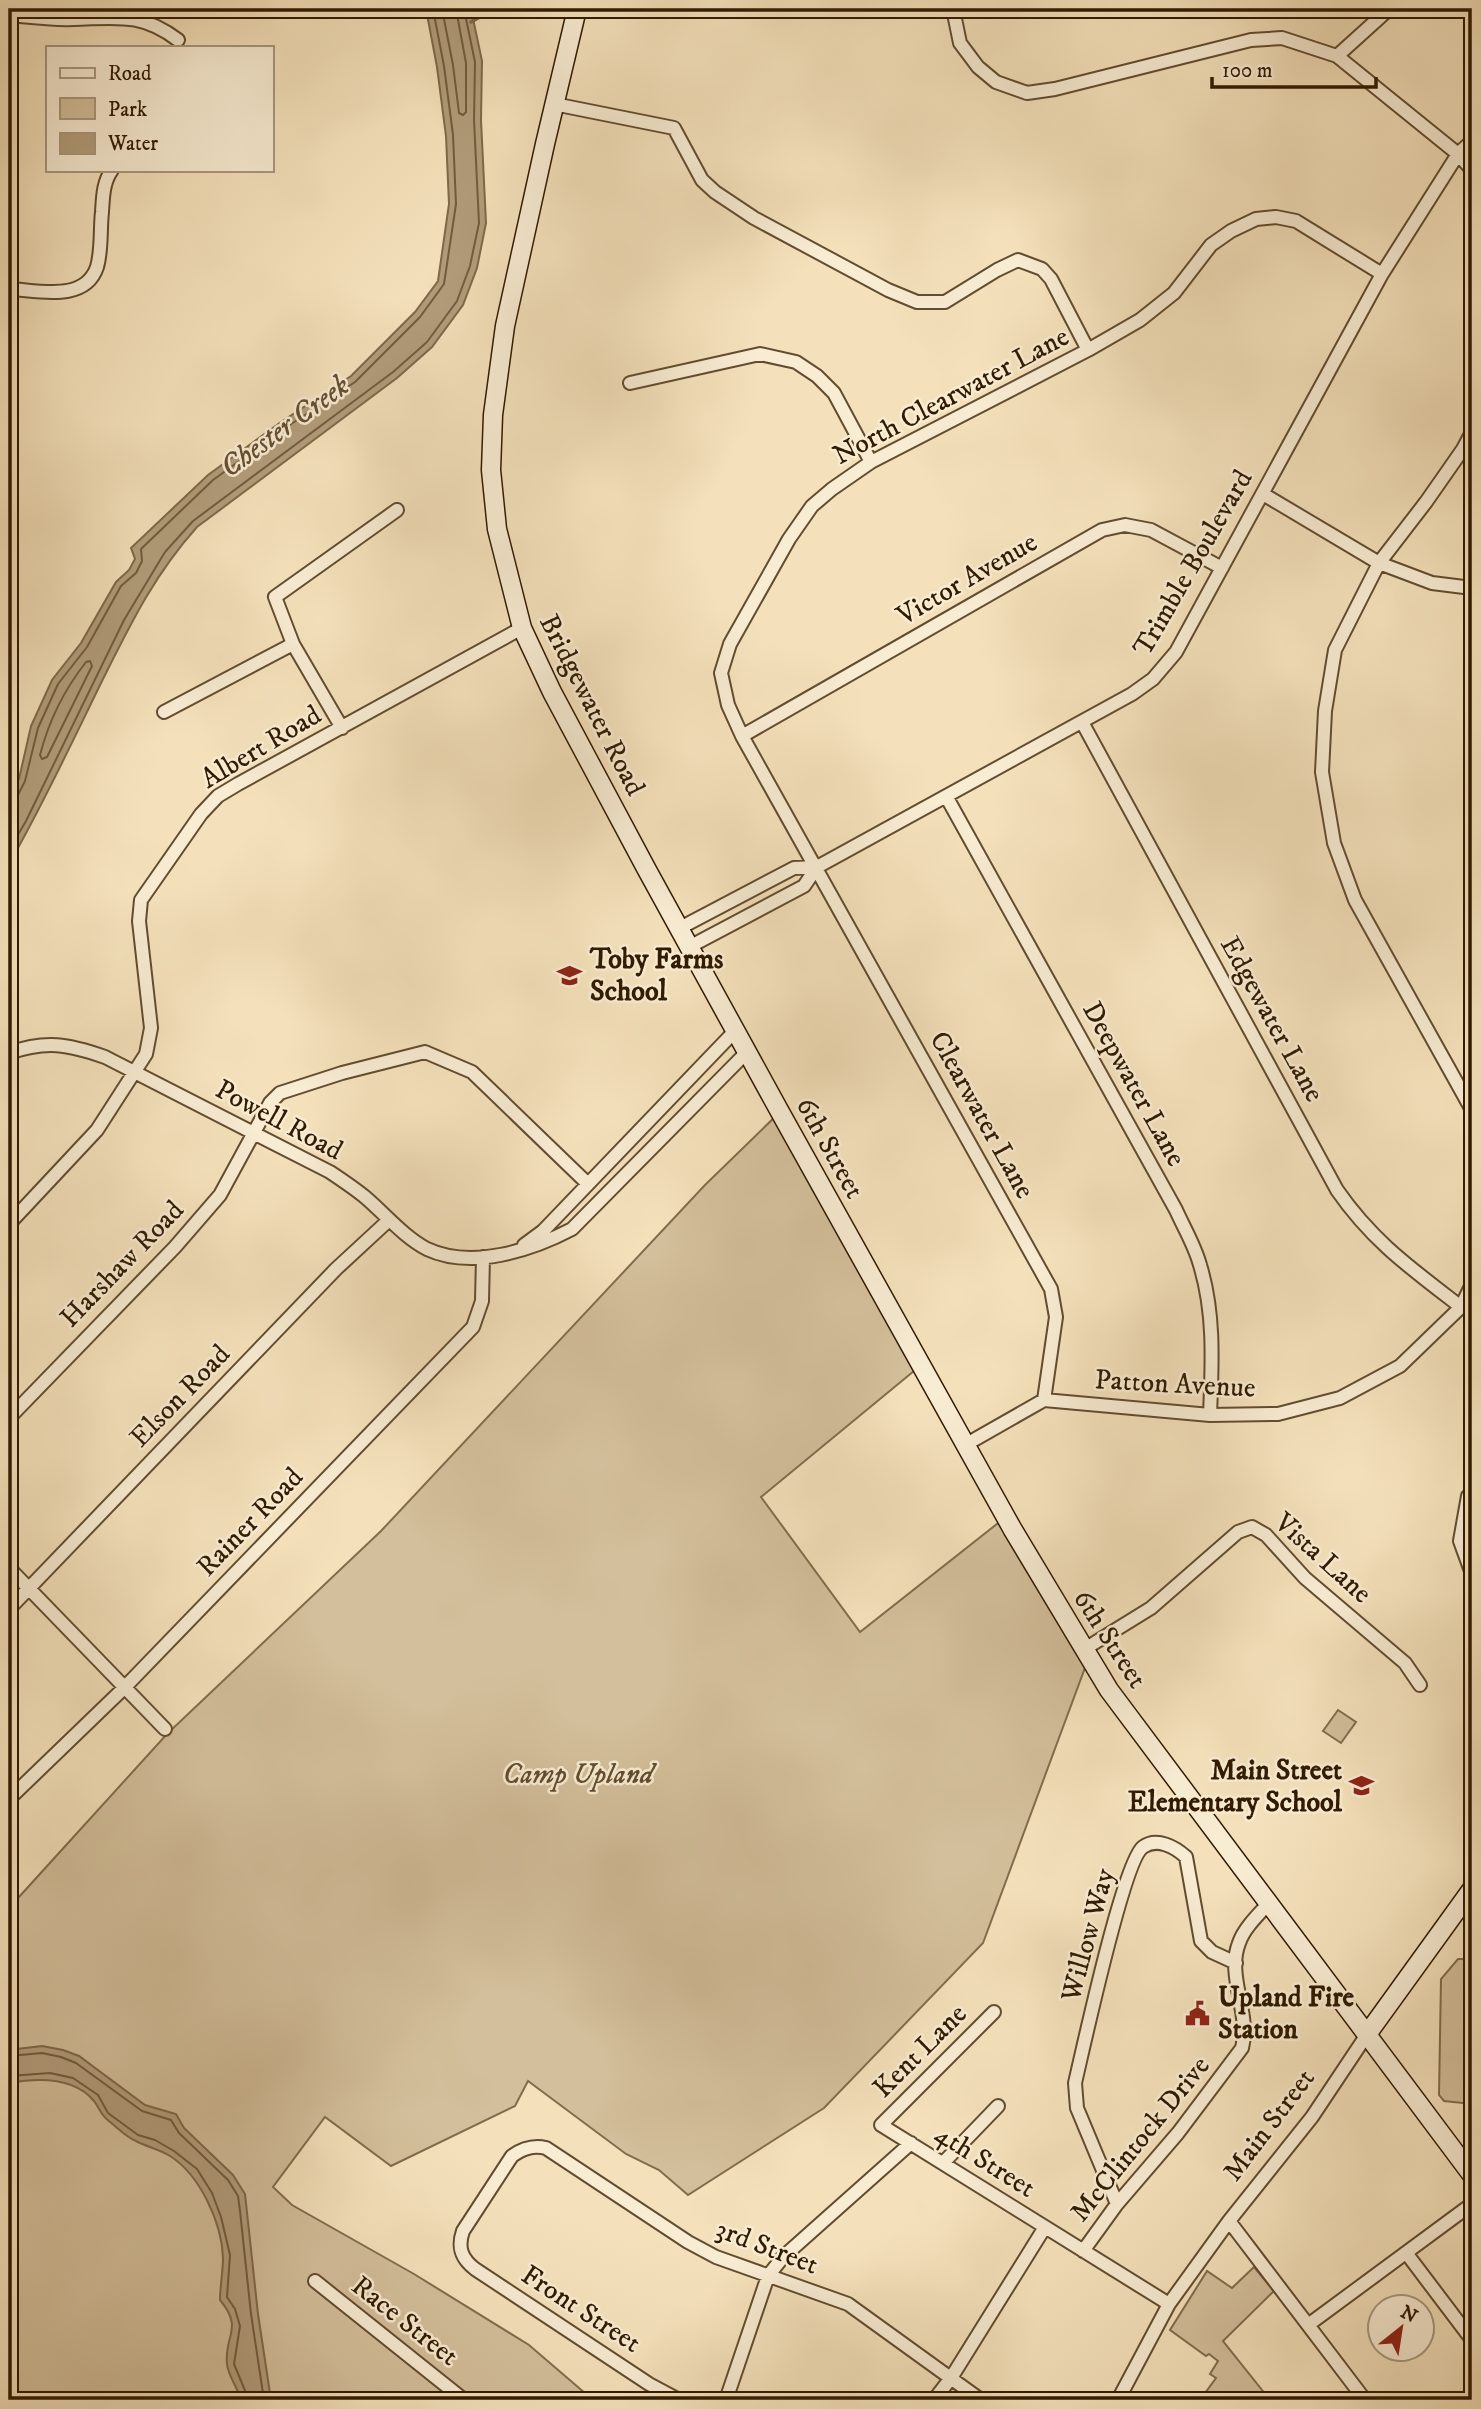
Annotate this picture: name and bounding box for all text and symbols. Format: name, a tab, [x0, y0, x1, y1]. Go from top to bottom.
legend	[46, 46, 273, 172]
scale bar	[1212, 46, 1376, 90]
text: 100 m	[1222, 58, 1273, 84]
text: Road	[108, 61, 152, 87]
text: Park	[108, 97, 148, 123]
text: Water	[107, 131, 158, 157]
street label: North Clearwater Lane	[827, 319, 1075, 473]
water label: Chester Creek	[213, 367, 357, 486]
street label: Trimble Boulevard	[1126, 464, 1260, 662]
street label: Victor Avenue	[890, 525, 1043, 634]
street label: Bridgewater Road	[531, 608, 653, 802]
street label: Albert Road	[194, 697, 328, 797]
street label: Edgewater Lane	[1212, 930, 1332, 1108]
place label: Toby Farms School	[589, 942, 724, 1009]
school or university icon: Toby Farms School	[556, 961, 584, 989]
street label: Deepwater Lane	[1074, 995, 1194, 1173]
street label: Clearwater Lane	[922, 1025, 1042, 1205]
street label: Powell Road	[209, 1072, 349, 1168]
street label: 6th Street	[788, 1091, 872, 1205]
street label: Harshaw Road	[53, 1193, 191, 1335]
street label: Elson Road	[122, 1337, 238, 1455]
street label: Patton Avenue	[1094, 1362, 1256, 1406]
street label: Rainer Road	[189, 1460, 311, 1584]
street label: Vista Lane	[1266, 1504, 1379, 1611]
street label: 6th Street	[1065, 1583, 1155, 1695]
place label: Main Street Elementary School	[1128, 1753, 1343, 1820]
park label: Camp Upland	[503, 1757, 657, 1792]
school or university icon: Main Street Elementary School	[1348, 1772, 1376, 1800]
street label: Willow Way	[1053, 1864, 1123, 2006]
place label: Upland Fire Station	[1218, 1980, 1355, 2047]
street label: Kent Lane	[866, 1997, 974, 2105]
public building icon: Upland Fire Station	[1184, 1999, 1212, 2027]
street label: McClintock Drive	[1063, 2049, 1217, 2229]
street label: Main Street	[1215, 2062, 1323, 2188]
street label: 4th Street	[928, 2116, 1042, 2206]
street label: 3rd Street	[711, 2211, 823, 2283]
street label: Front Street	[515, 2257, 647, 2361]
street label: Race Street	[344, 2268, 466, 2374]
north arrow	[1366, 2294, 1436, 2364]
text: N	[1396, 2301, 1422, 2329]

